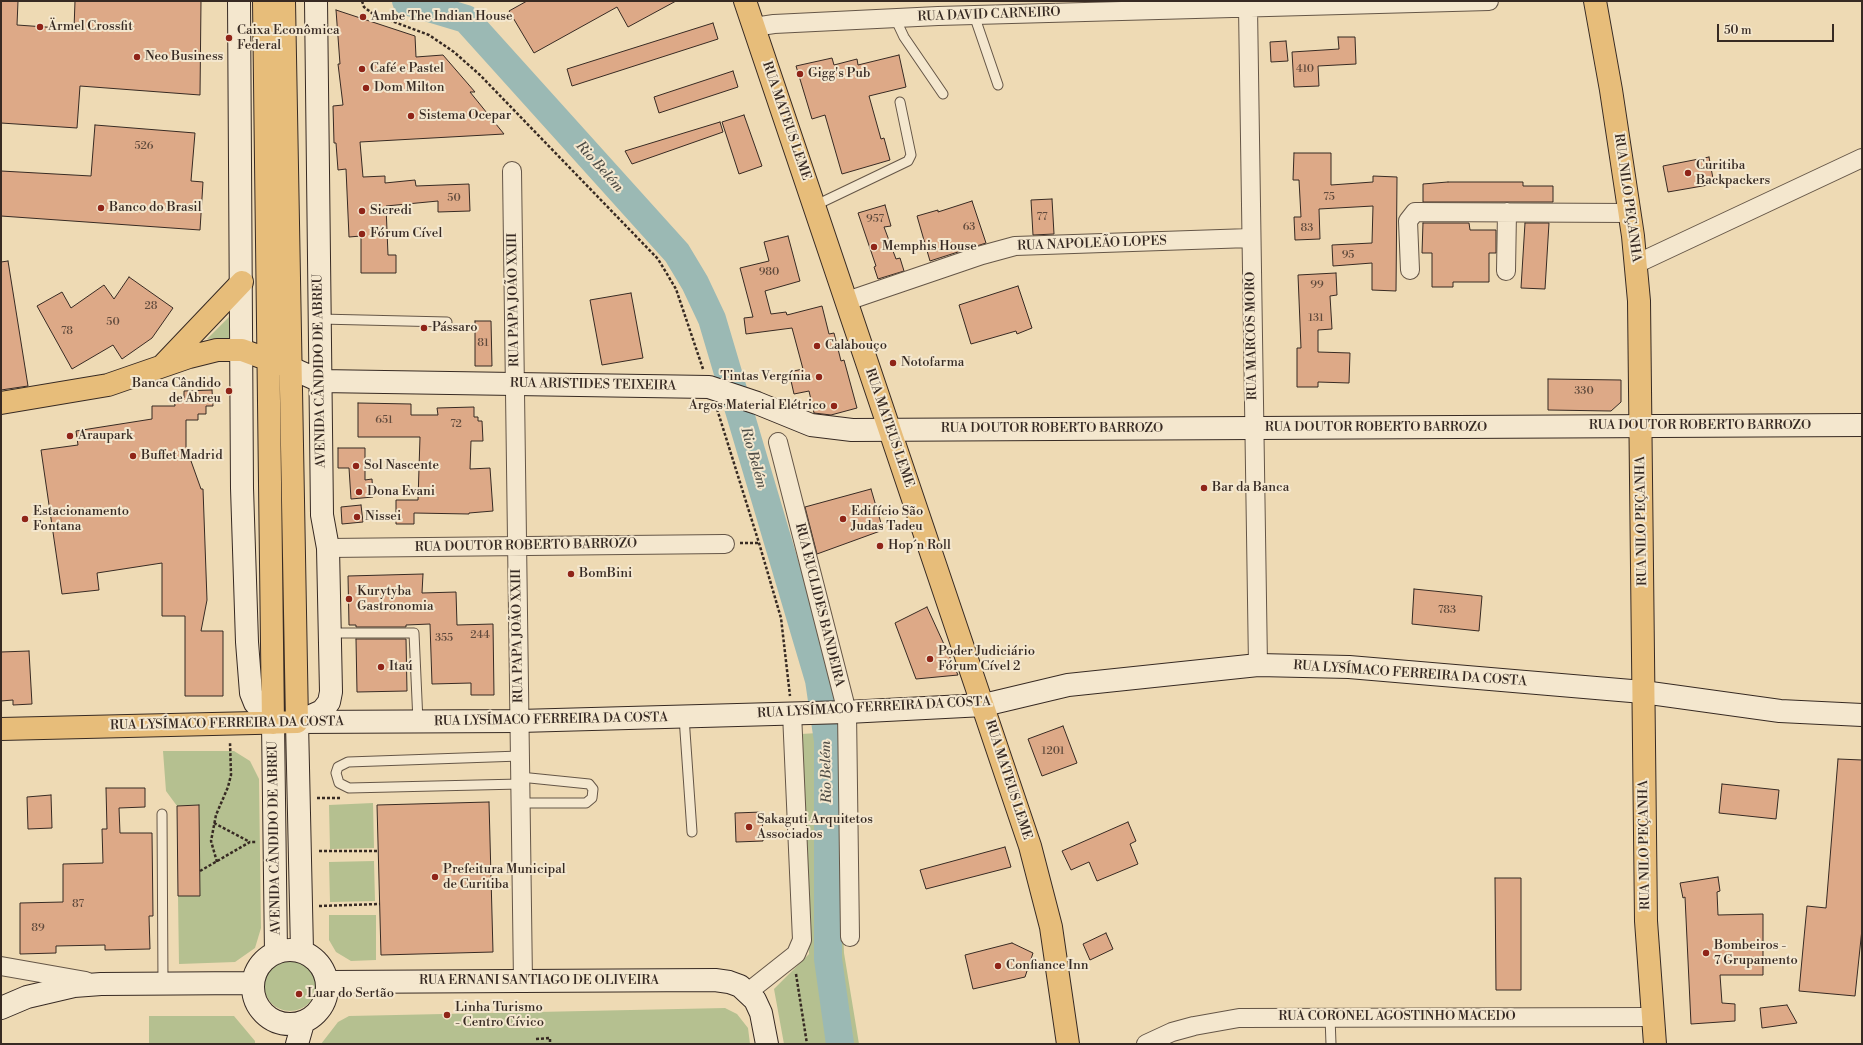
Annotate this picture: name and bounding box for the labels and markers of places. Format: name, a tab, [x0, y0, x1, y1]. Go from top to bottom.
place label: Ambe The Indian House	[371, 9, 513, 25]
marker: Ambe The Indian House	[358, 12, 368, 22]
place label: Ärmel Crossfit	[48, 19, 133, 35]
marker: Ärmel Crossfit	[35, 22, 45, 32]
place label: Caixa Econômica Federal	[237, 23, 340, 54]
marker: Caixa Econômica Federal	[224, 33, 234, 43]
place label: Neo Business	[145, 49, 223, 65]
marker: Neo Business	[132, 52, 142, 62]
place label: Café e Pastel	[370, 61, 444, 77]
marker: Café e Pastel	[357, 64, 367, 74]
place label: Gigg's Pub	[808, 66, 870, 82]
marker: Gigg's Pub	[795, 69, 805, 79]
place label: Dom Milton	[374, 80, 445, 96]
marker: Dom Milton	[361, 83, 371, 93]
place label: Sistema Ocepar	[419, 108, 511, 124]
marker: Sistema Ocepar	[406, 111, 416, 121]
place label: Curitiba Backpackers	[1696, 158, 1770, 189]
marker: Curitiba Backpackers	[1683, 168, 1693, 178]
place label: Banco do Brasil	[109, 200, 201, 216]
marker: Banco do Brasil	[96, 203, 106, 213]
place label: Sicredi	[370, 203, 412, 219]
marker: Sicredi	[357, 206, 367, 216]
place label: Fórum Cível	[370, 226, 442, 242]
marker: Fórum Cível	[357, 229, 367, 239]
place label: Memphis House	[882, 239, 977, 255]
marker: Memphis House	[869, 242, 879, 252]
place label: Pássaro	[432, 320, 478, 336]
marker: Pássaro	[419, 323, 429, 333]
place label: Calabouço	[825, 338, 887, 354]
marker: Calabouço	[812, 341, 822, 351]
place label: Notofarma	[901, 355, 964, 371]
marker: Notofarma	[888, 358, 898, 368]
place label: Tintas Vergínia	[720, 369, 811, 385]
marker: Tintas Vergínia	[814, 372, 824, 382]
place label: Banca Cândido de Abreu	[132, 376, 221, 407]
marker: Banca Cândido de Abreu	[224, 386, 234, 396]
place label: Argos Material Elétrico	[689, 398, 826, 414]
marker: Argos Material Elétrico	[829, 401, 839, 411]
place label: Araupark	[78, 428, 133, 444]
marker: Araupark	[65, 431, 75, 441]
place label: Buffet Madrid	[141, 448, 223, 464]
marker: Buffet Madrid	[128, 451, 138, 461]
place label: Sol Nascente	[364, 458, 439, 474]
marker: Sol Nascente	[351, 461, 361, 471]
place label: Bar da Banca	[1212, 480, 1289, 496]
marker: Bar da Banca	[1199, 483, 1209, 493]
place label: Dona Evani	[367, 484, 435, 500]
marker: Dona Evani	[354, 487, 364, 497]
place label: Estacionamento Fontana	[33, 504, 129, 535]
place label: Edifício São Judas Tadeu	[851, 504, 923, 535]
place label: Nissei	[365, 509, 401, 525]
marker: Nissei	[352, 512, 362, 522]
marker: Estacionamento Fontana	[20, 514, 30, 524]
marker: Edifício São Judas Tadeu	[838, 514, 848, 524]
place label: Hop´n Roll	[888, 538, 951, 554]
marker: Hop´n Roll	[875, 541, 885, 551]
place label: BomBini	[579, 566, 632, 582]
marker: BomBini	[566, 569, 576, 579]
place label: Kurytyba Gastronomia	[357, 584, 434, 615]
marker: Kurytyba Gastronomia	[344, 594, 354, 604]
place label: Poder Judiciário Fórum Cível 2	[938, 644, 1035, 675]
marker: Poder Judiciário Fórum Cível 2	[925, 654, 935, 664]
place label: Itaú	[389, 659, 413, 675]
marker: Itaú	[376, 662, 386, 672]
place label: Sakaguti Arquitetos Associados	[757, 812, 873, 843]
marker: Sakaguti Arquitetos Associados	[744, 822, 754, 832]
place label: Prefeitura Municipal de Curitiba	[443, 862, 566, 893]
marker: Prefeitura Municipal de Curitiba	[430, 872, 440, 882]
place label: Bombeiros - 7 Grupamento	[1714, 938, 1798, 969]
marker: Bombeiros - 7 Grupamento	[1701, 948, 1711, 958]
place label: Confiance Inn	[1006, 958, 1089, 974]
marker: Confiance Inn	[993, 961, 1003, 971]
place label: Luar do Sertão	[307, 986, 394, 1002]
marker: Luar do Sertão	[294, 989, 304, 999]
place label: Linha Turismo - Centro Cívico	[455, 1000, 544, 1031]
marker: Linha Turismo - Centro Cívico	[442, 1010, 452, 1020]

